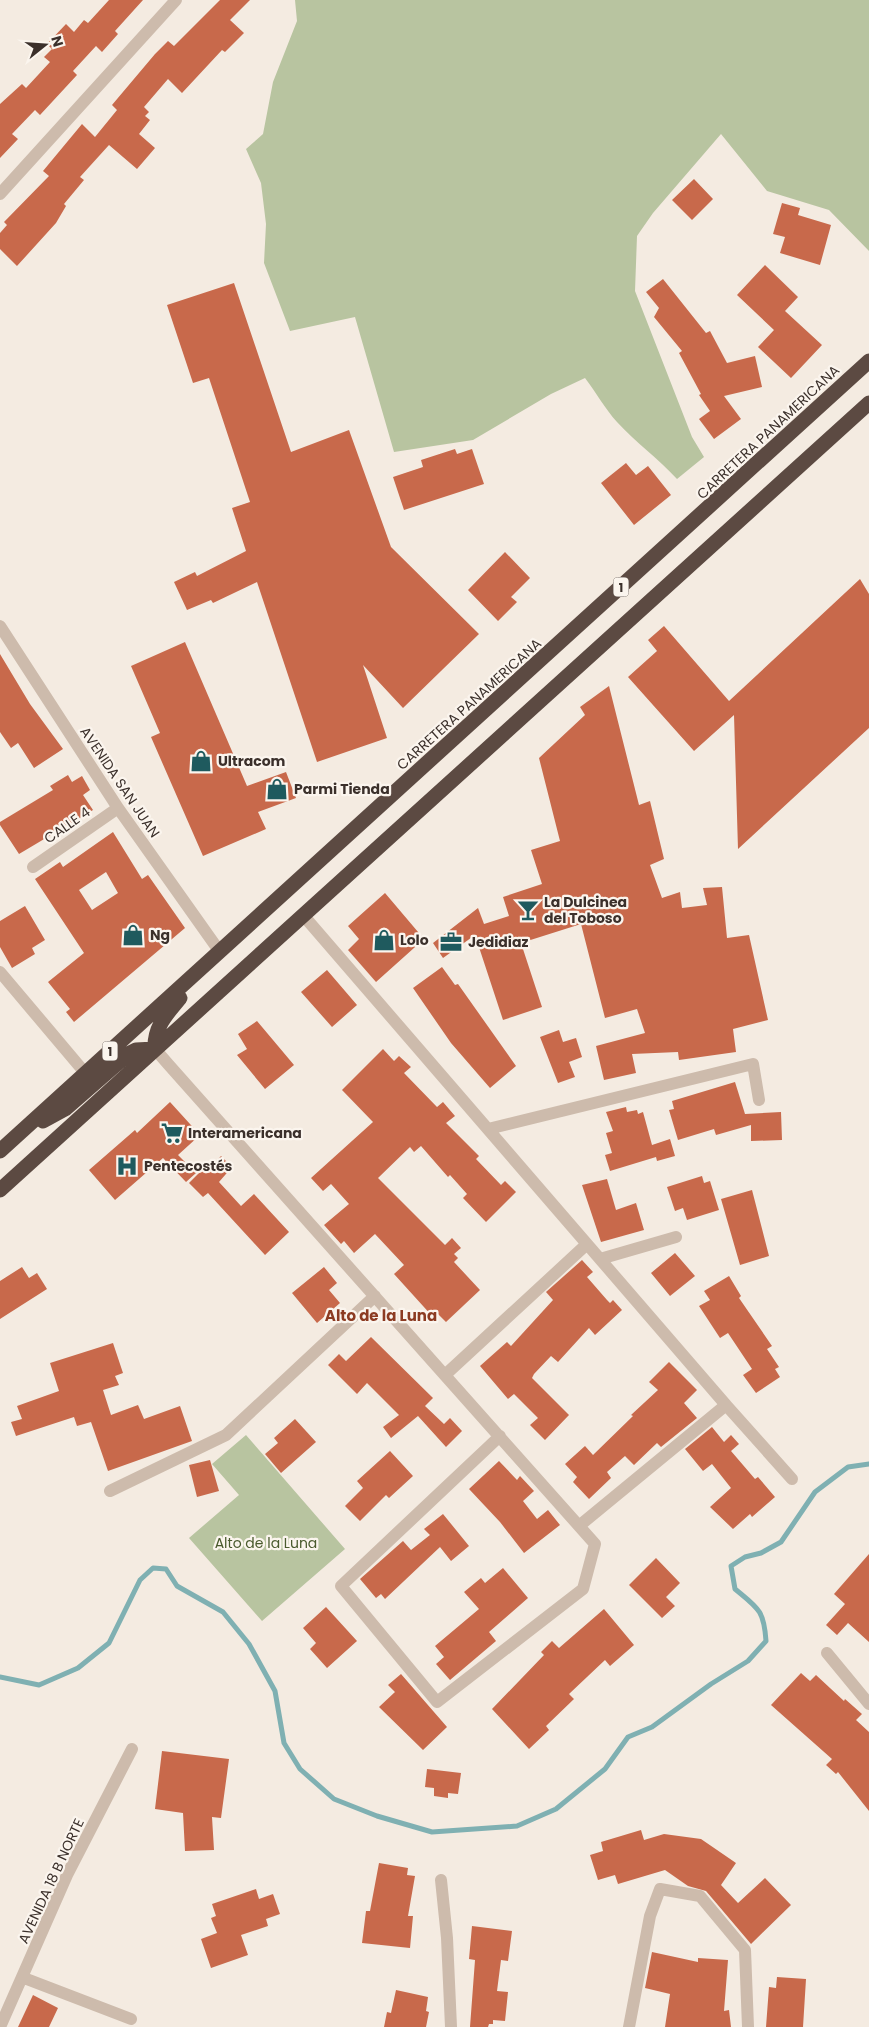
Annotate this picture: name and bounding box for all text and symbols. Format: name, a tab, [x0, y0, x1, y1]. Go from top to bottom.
north arrow	[20, 20, 70, 70]
text: N	[46, 33, 69, 49]
street label: CARRETERA PANAMERICANA	[692, 360, 844, 504]
road number: 1	[614, 578, 628, 596]
street label: CARRETERA PANAMERICANA	[392, 634, 546, 774]
street label: AVENIDA SAN JUAN	[75, 723, 165, 841]
shop icon: Ultracom	[188, 748, 214, 774]
place label: Ultracom	[218, 751, 286, 771]
shop icon: Parmi Tienda	[264, 776, 290, 802]
place label: Parmi Tienda	[294, 779, 390, 799]
street label: CALLE 4	[40, 802, 94, 848]
place label: La Dulcinea del Toboso	[544, 892, 627, 928]
bar icon: La Dulcinea del Toboso	[515, 897, 541, 923]
shop icon: Ng	[120, 922, 146, 948]
place label: Ng	[150, 925, 170, 945]
shop icon: Lolo	[371, 927, 397, 953]
office icon: Jedidiaz	[438, 929, 464, 955]
place label: Lolo	[400, 930, 429, 950]
place label: Jedidiaz	[468, 932, 528, 952]
road number: 1	[102, 1042, 118, 1060]
supermarket icon: Interamericana	[159, 1120, 185, 1146]
place label: Interamericana	[188, 1123, 302, 1143]
hospital icon: Pentecostés	[114, 1153, 140, 1179]
place label: Pentecostés	[144, 1156, 233, 1176]
district label: Alto de la Luna	[325, 1305, 437, 1326]
park label: Alto de la Luna	[215, 1533, 317, 1553]
street label: AVENIDA 18 B NORTE	[13, 1815, 89, 1947]

